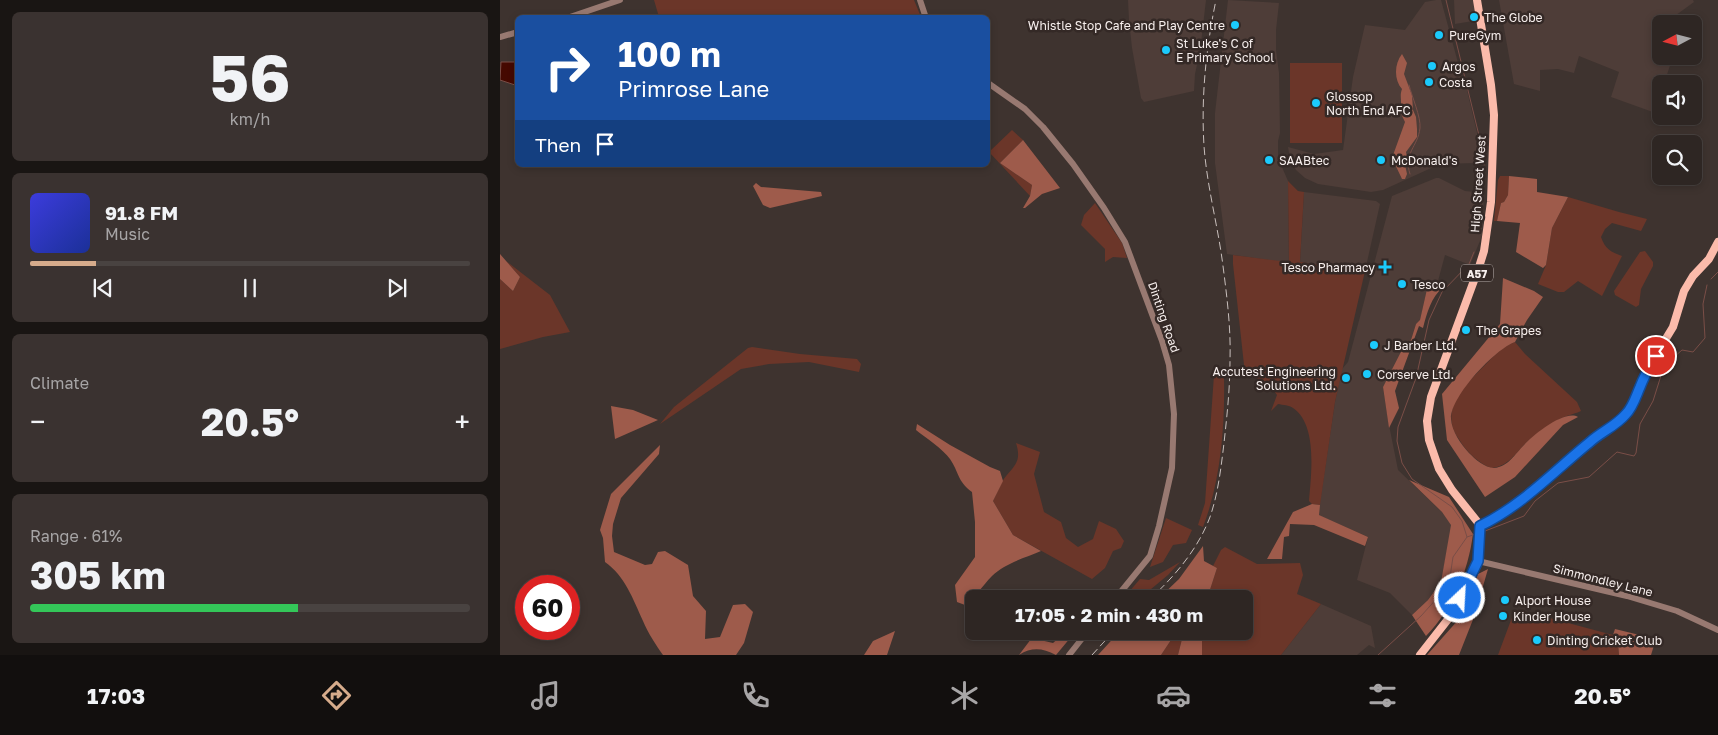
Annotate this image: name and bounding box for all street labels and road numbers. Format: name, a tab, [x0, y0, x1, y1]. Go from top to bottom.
street label: High Street West	[1467, 135, 1489, 233]
road number: A57	[1461, 264, 1493, 282]
street label: Dinting Road	[1145, 280, 1183, 354]
street label: Simmondley Lane	[1552, 560, 1654, 600]

